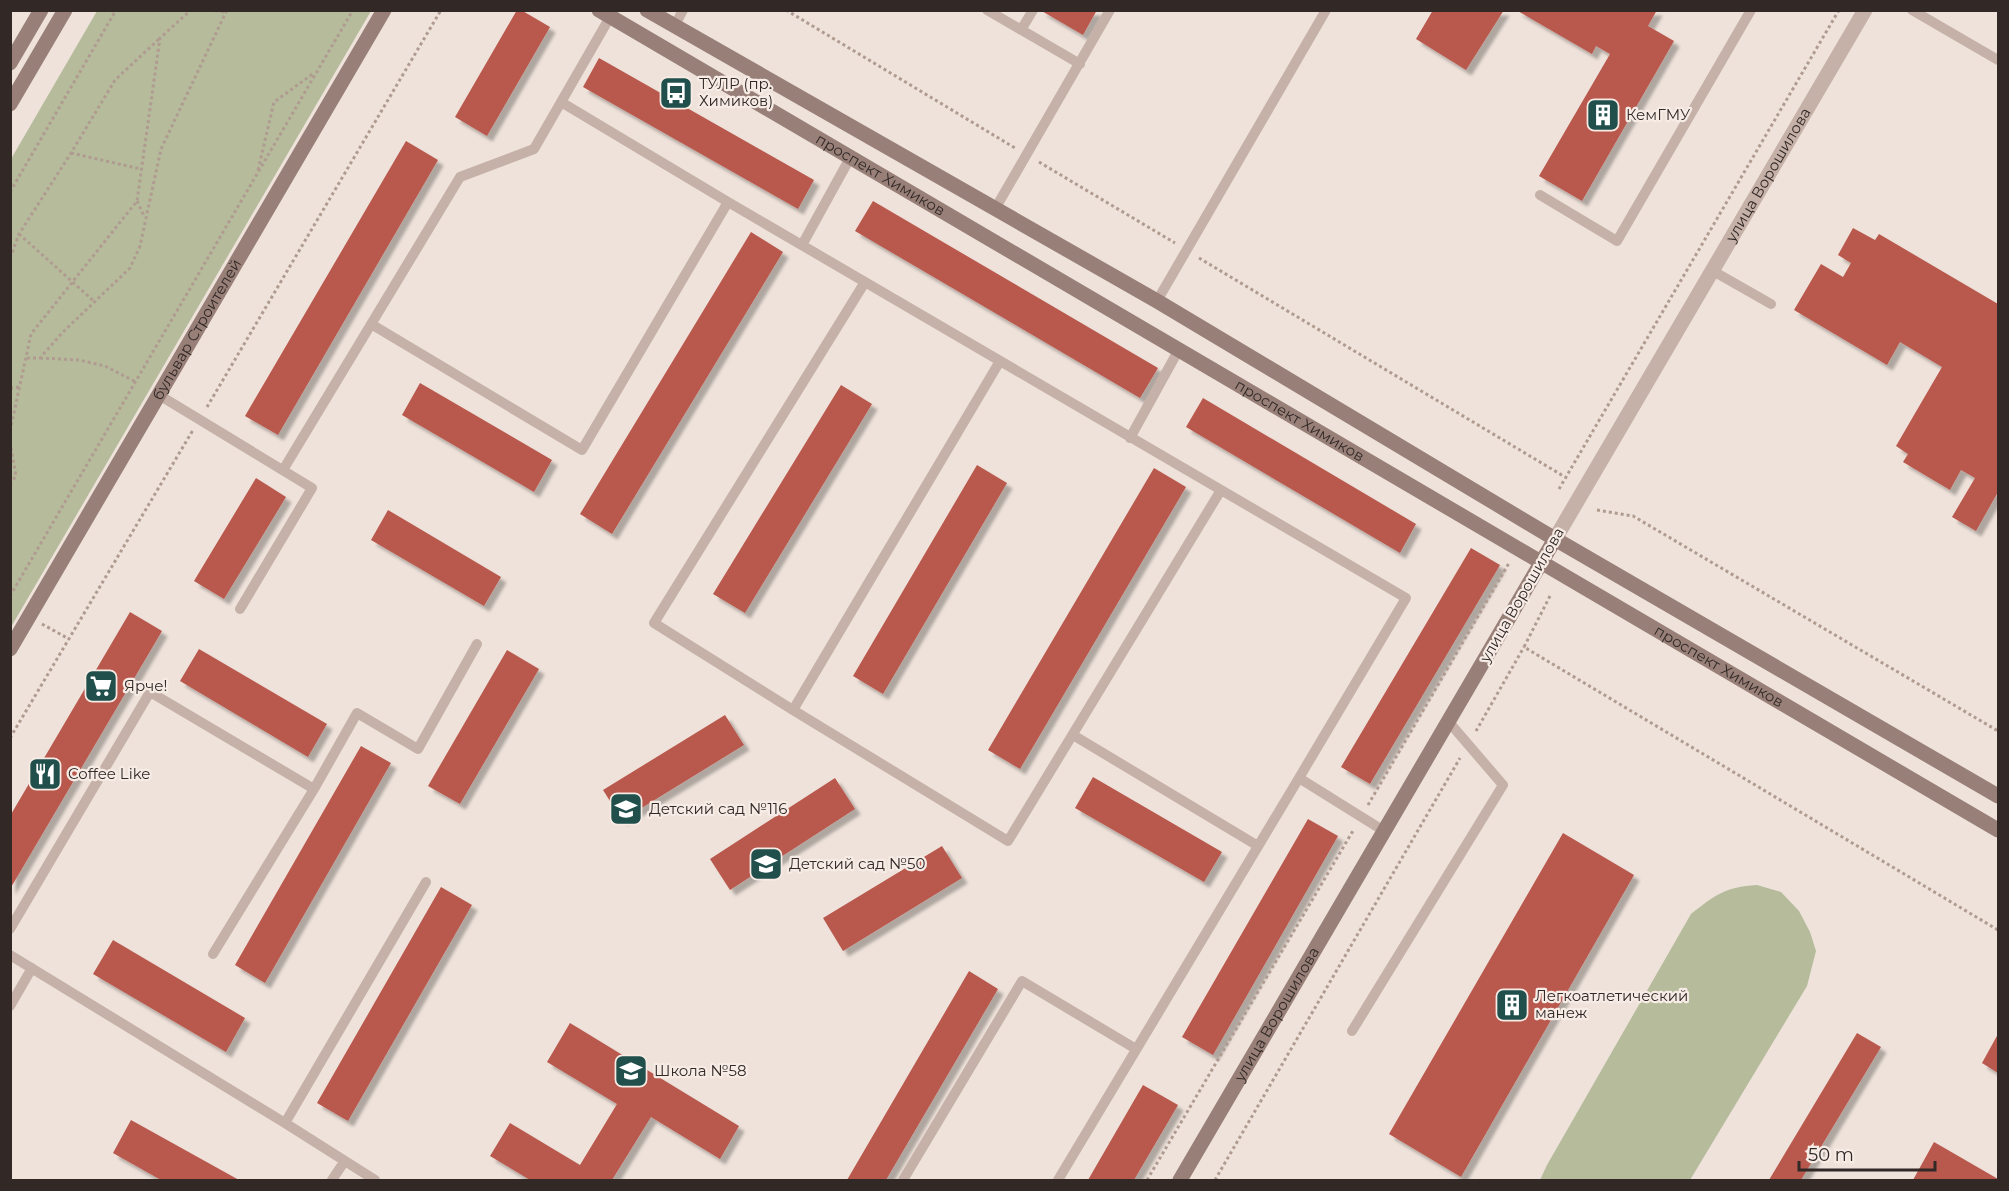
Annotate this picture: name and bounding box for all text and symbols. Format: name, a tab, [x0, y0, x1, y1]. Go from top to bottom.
place label: ТУЛР (пр. Химиков)	[699, 74, 773, 110]
bus stop icon: ТУЛР (пр. Химиков)	[658, 75, 694, 111]
building icon: КемГМУ	[1585, 97, 1621, 133]
street label: улица Ворошилова	[1721, 104, 1815, 246]
place label: КемГМУ	[1626, 105, 1691, 124]
street label: проспект Химиков	[812, 129, 949, 220]
street label: бульвар Строителей	[148, 255, 245, 403]
street label: проспект Химиков	[1232, 375, 1368, 465]
street label: улица Ворошилова	[1475, 524, 1568, 666]
street label: проспект Химиков	[1651, 621, 1787, 711]
supermarket icon: Ярче!	[83, 668, 119, 704]
place label: Ярче!	[124, 676, 167, 695]
restaurant icon: Coffee Like	[27, 756, 63, 792]
place label: Coffee Like	[68, 764, 150, 783]
school or university icon: Детский сад №116	[608, 791, 644, 827]
place label: Детский сад №116	[649, 799, 787, 818]
school or university icon: Детский сад №50	[748, 846, 784, 882]
place label: Детский сад №50	[789, 854, 925, 873]
street label: улица Ворошилова	[1229, 943, 1323, 1086]
place label: Легкоатлетический манеж	[1535, 986, 1688, 1022]
building icon: Легкоатлетический манеж	[1494, 987, 1530, 1023]
school or university icon: Школа №58	[613, 1053, 649, 1089]
place label: Школа №58	[654, 1061, 747, 1080]
scale bar	[1799, 1134, 1936, 1172]
text: 50 m	[1808, 1144, 1854, 1166]

